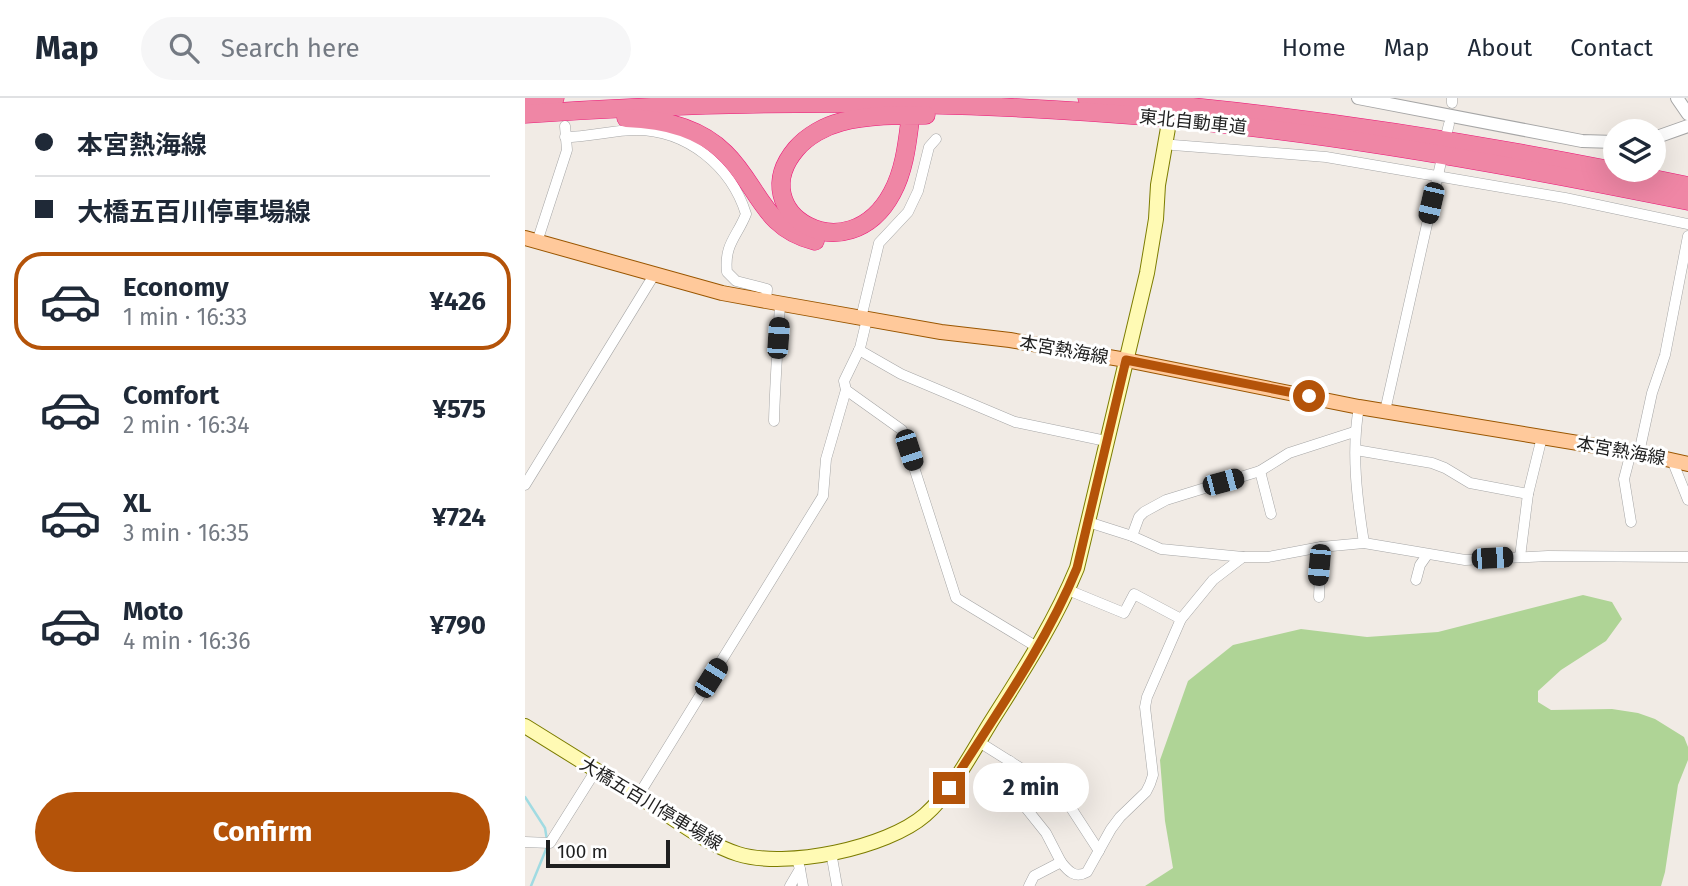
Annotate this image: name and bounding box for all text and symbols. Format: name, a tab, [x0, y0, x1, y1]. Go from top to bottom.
search box	[141, 17, 631, 80]
text: Map	[35, 28, 99, 68]
icon: search	[165, 29, 203, 67]
text: Search here	[221, 33, 360, 64]
text: Home	[1282, 34, 1346, 62]
text: Map	[1384, 34, 1430, 62]
text: About	[1468, 34, 1532, 62]
text: Contact	[1570, 34, 1653, 62]
street label: 東北自動車道	[1138, 105, 1248, 139]
map controls	[1603, 119, 1666, 182]
button: layers	[1603, 119, 1666, 182]
text: 本宮熱海線	[77, 130, 207, 161]
car	[1417, 180, 1446, 226]
text: 大橋五百川停車場線	[77, 197, 311, 228]
icon: car	[39, 270, 102, 333]
text: Economy	[123, 272, 229, 303]
text: ¥426	[429, 286, 486, 317]
text: 1 min · 16:33	[123, 303, 247, 331]
car	[767, 316, 790, 360]
street label: 本宮熱海線	[1018, 331, 1110, 369]
icon: car	[39, 378, 102, 441]
text: Comfort	[123, 380, 219, 411]
route start	[1293, 380, 1325, 412]
text: ¥575	[432, 394, 486, 425]
text: 2 min · 16:34	[123, 411, 249, 439]
car	[893, 427, 926, 473]
street label: 本宮熱海線	[1575, 432, 1667, 470]
car	[1200, 466, 1247, 498]
icon: car	[39, 486, 102, 549]
text: XL	[123, 488, 151, 519]
text: ¥724	[432, 502, 486, 533]
text: 3 min · 16:35	[123, 519, 249, 547]
car	[1307, 543, 1332, 587]
car	[1471, 546, 1514, 570]
icon: car	[39, 594, 102, 657]
text: Moto	[123, 596, 183, 627]
text: ¥790	[430, 610, 486, 641]
text: 4 min · 16:36	[123, 627, 250, 655]
car	[691, 655, 732, 701]
street label: 大橋五百川停車場線	[576, 753, 726, 855]
callout: 2 min	[973, 764, 1089, 812]
route end	[933, 772, 965, 804]
text: 2 min	[1003, 773, 1059, 801]
button: Confirm	[35, 792, 490, 872]
scale bar	[546, 837, 670, 869]
text: 100 m	[557, 840, 608, 863]

